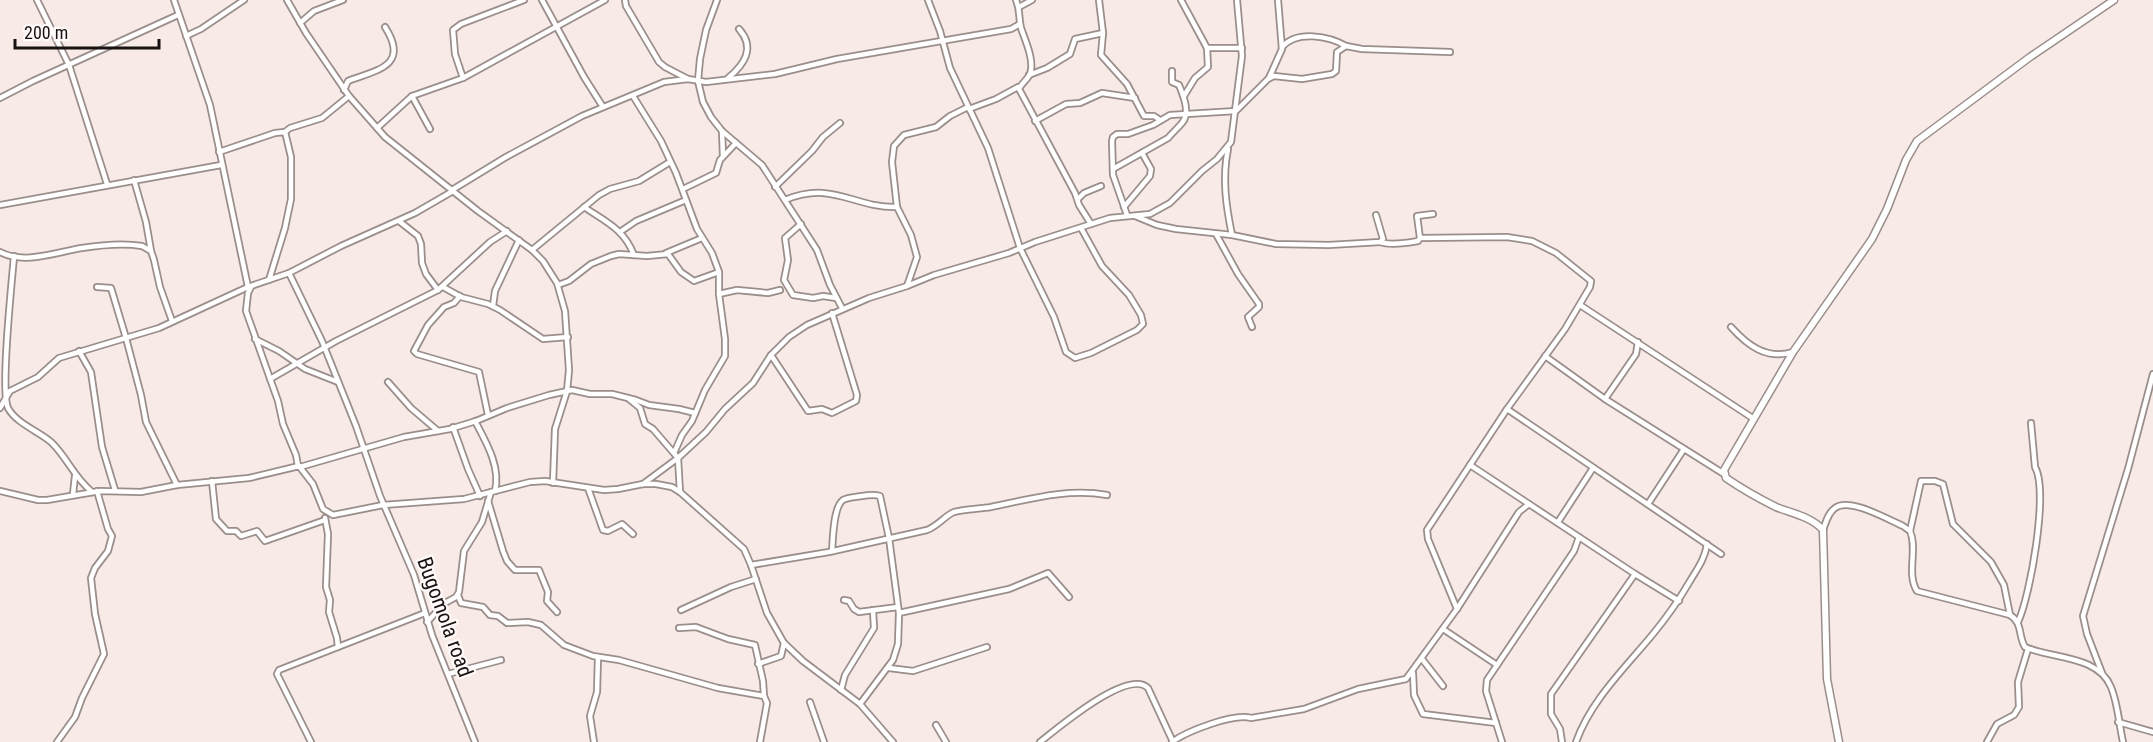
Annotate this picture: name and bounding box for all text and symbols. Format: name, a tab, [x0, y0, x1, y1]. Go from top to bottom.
scale bar	[15, 12, 159, 50]
text: 200 m	[24, 22, 68, 43]
street label: Bugomola road	[412, 554, 478, 680]

